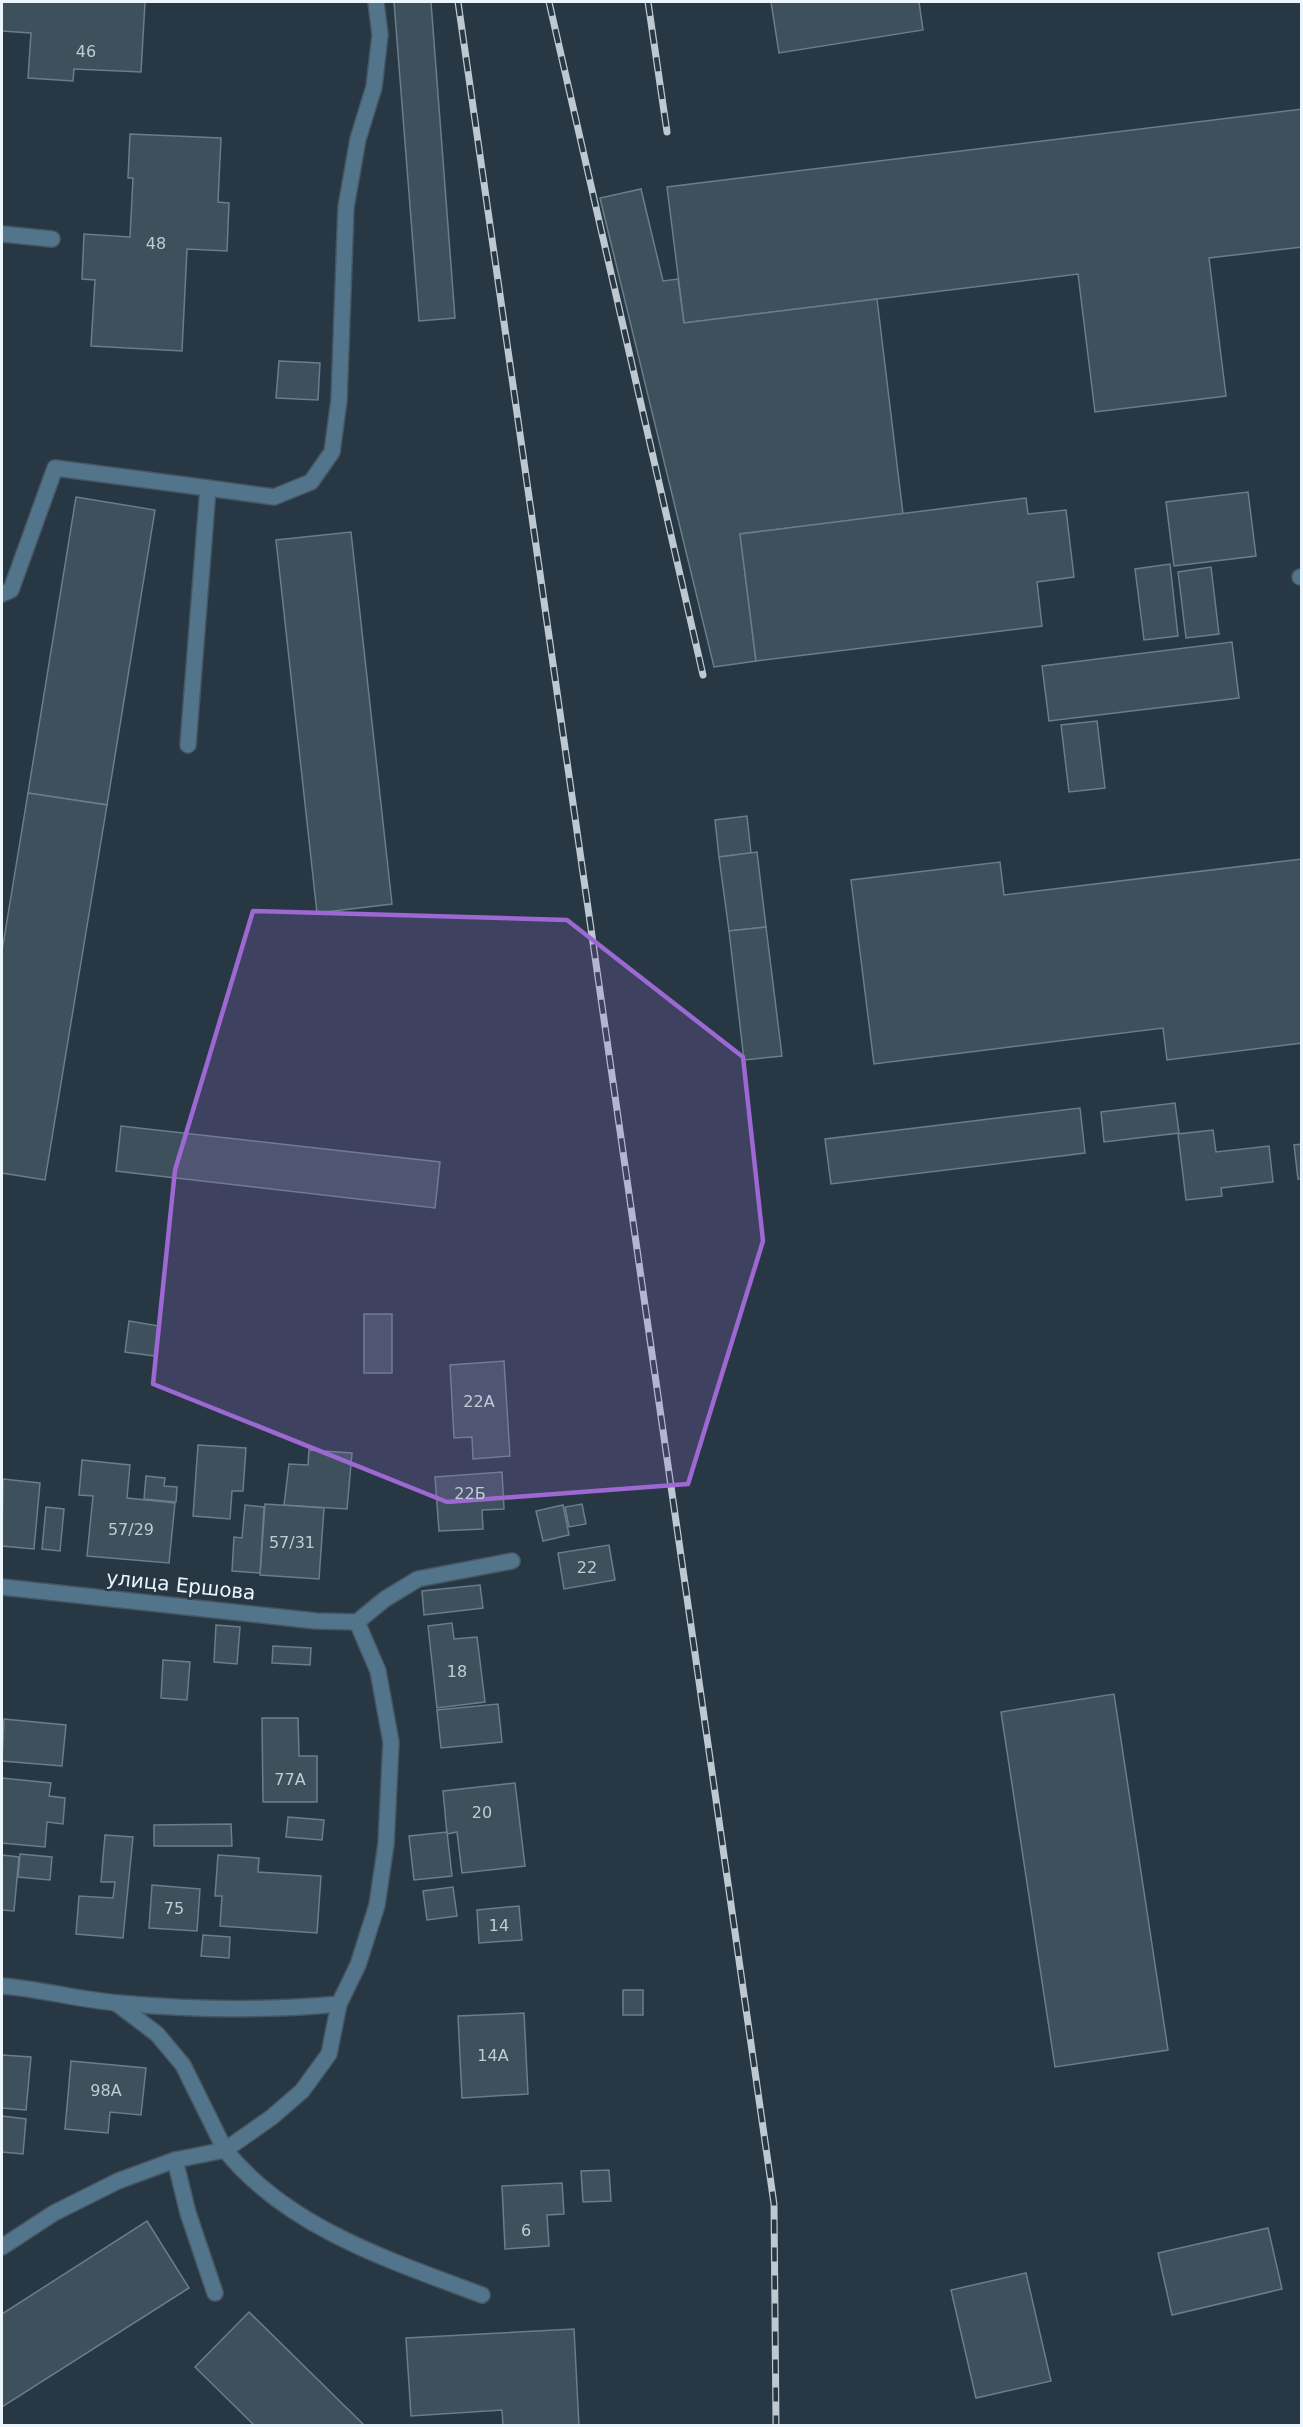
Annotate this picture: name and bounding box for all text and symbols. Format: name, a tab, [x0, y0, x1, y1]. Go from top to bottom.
house number: 46	[76, 42, 96, 61]
house number: 48	[146, 234, 166, 253]
house number: 22А	[463, 1392, 495, 1411]
house number: 22Б	[454, 1484, 486, 1503]
house number: 57/29	[108, 1520, 154, 1539]
house number: 57/31	[269, 1533, 315, 1552]
house number: 22	[577, 1558, 597, 1577]
street label: улица Ершова	[105, 1565, 257, 1605]
house number: 18	[447, 1662, 467, 1681]
house number: 77А	[274, 1770, 306, 1789]
house number: 20	[472, 1803, 492, 1822]
house number: 75	[164, 1899, 184, 1918]
house number: 14	[489, 1916, 509, 1935]
house number: 14А	[477, 2046, 509, 2065]
house number: 98А	[90, 2081, 122, 2100]
house number: 6	[521, 2221, 531, 2240]

